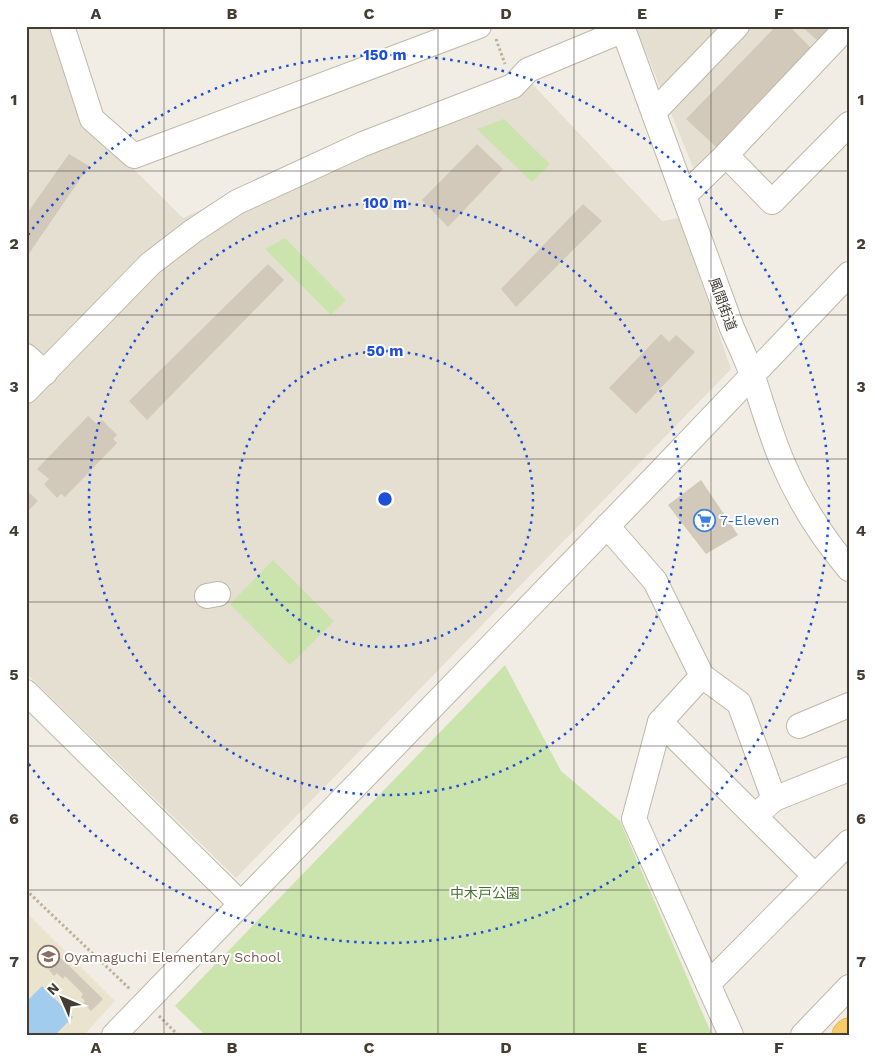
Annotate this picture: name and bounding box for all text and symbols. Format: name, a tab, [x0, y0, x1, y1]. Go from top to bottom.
text: A	[91, 4, 102, 23]
text: B	[227, 4, 238, 23]
text: C	[364, 4, 375, 23]
text: D	[500, 4, 512, 23]
text: E	[637, 4, 647, 23]
text: F	[774, 4, 784, 23]
text: 150 m	[363, 46, 407, 64]
text: 1	[11, 90, 17, 109]
text: 1	[858, 90, 864, 109]
text: 100 m	[363, 194, 407, 212]
text: 2	[9, 234, 19, 253]
text: 2	[856, 234, 866, 253]
street label: 風間街道	[706, 275, 740, 333]
text: 50 m	[367, 342, 403, 360]
text: 3	[9, 377, 19, 396]
text: 3	[856, 377, 866, 396]
centre of rings	[376, 490, 394, 508]
supermarket icon: 7-Eleven	[692, 508, 716, 532]
place label: 7-Eleven	[720, 512, 779, 528]
text: 4	[9, 521, 19, 540]
text: 4	[856, 521, 866, 540]
text: 5	[9, 665, 19, 684]
text: 5	[856, 665, 866, 684]
text: 6	[9, 809, 19, 828]
text: 6	[856, 809, 866, 828]
park label: 中木戸公園	[450, 885, 520, 901]
school or university icon: Oyamaguchi Elementary School	[36, 945, 60, 969]
place label: Oyamaguchi Elementary School	[64, 949, 281, 965]
text: 7	[9, 952, 19, 971]
text: 7	[856, 952, 866, 971]
north arrow	[38, 974, 88, 1024]
text: N	[43, 979, 62, 998]
text: A	[91, 1038, 102, 1057]
text: B	[227, 1038, 238, 1057]
text: C	[364, 1038, 375, 1057]
text: D	[500, 1038, 512, 1057]
text: E	[637, 1038, 647, 1057]
text: F	[774, 1038, 784, 1057]

